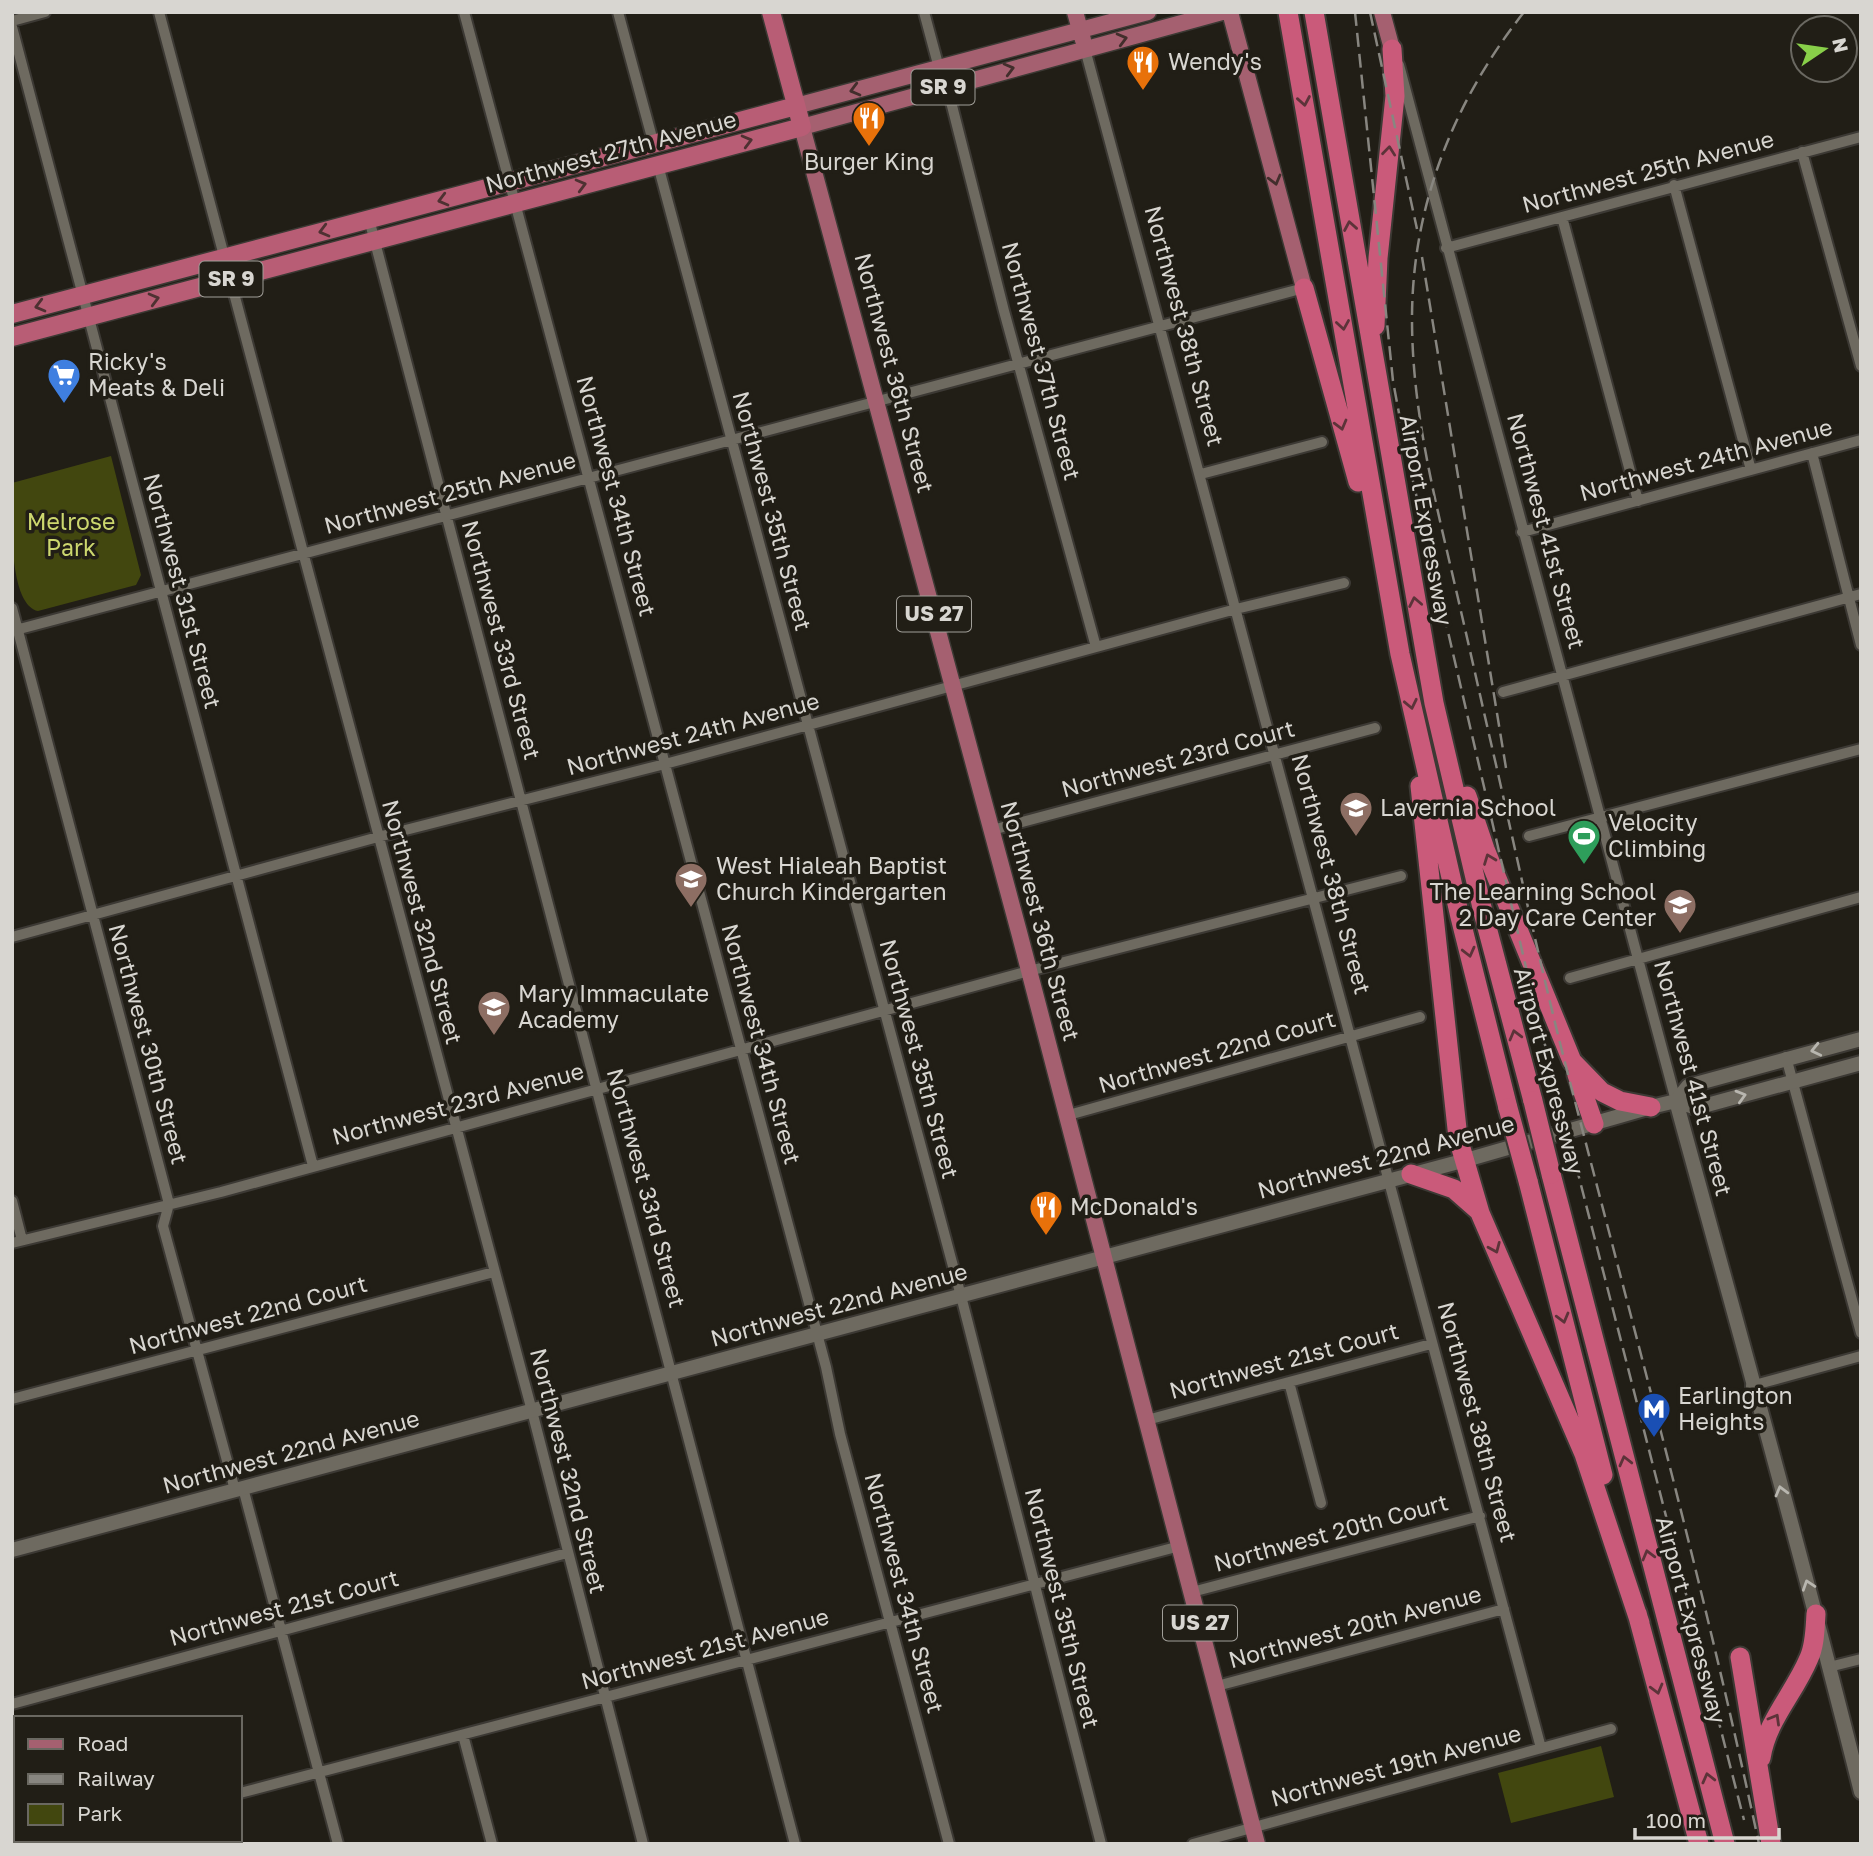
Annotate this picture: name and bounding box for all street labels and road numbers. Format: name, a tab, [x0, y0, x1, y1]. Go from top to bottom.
road number: SR 9	[912, 70, 974, 104]
street label: Northwest 27th Avenue	[482, 104, 739, 198]
street label: Northwest 25th Avenue	[1519, 124, 1777, 218]
street label: Northwest 38th Street	[1139, 203, 1231, 449]
street label: Northwest 37th Street	[997, 239, 1087, 483]
street label: Northwest 36th Street	[849, 250, 940, 496]
road number: SR 9	[200, 262, 262, 296]
street label: Northwest 34th Street	[571, 373, 663, 619]
street label: Northwest 35th Street	[728, 388, 818, 634]
street label: Northwest 41st Street	[1502, 410, 1592, 652]
street label: Airport Expressway	[1395, 412, 1459, 628]
street label: Northwest 24th Avenue	[1576, 412, 1835, 506]
street label: Northwest 25th Avenue	[321, 445, 579, 539]
street label: Northwest 31st Street	[138, 470, 228, 712]
street label: Northwest 33rd Street	[457, 517, 547, 762]
road number: US 27	[897, 596, 971, 632]
street label: Northwest 24th Avenue	[563, 686, 822, 780]
street label: Northwest 23rd Court	[1058, 713, 1297, 803]
street label: Northwest 38th Street	[1286, 751, 1378, 997]
street label: Northwest 32nd Street	[377, 797, 469, 1047]
street label: Northwest 36th Street	[995, 798, 1086, 1044]
street label: Northwest 30th Street	[103, 921, 195, 1167]
street label: Northwest 34th Street	[716, 921, 808, 1167]
street label: Northwest 35th Street	[875, 936, 965, 1182]
street label: Northwest 41st Street	[1649, 957, 1739, 1199]
street label: Airport Expressway	[1509, 964, 1591, 1178]
street label: Northwest 22nd Court	[1095, 1004, 1339, 1098]
street label: Northwest 23rd Avenue	[329, 1056, 587, 1150]
street label: Northwest 33rd Street	[602, 1065, 692, 1310]
street label: Northwest 22nd Avenue	[1254, 1108, 1517, 1204]
street label: Northwest 22nd Avenue	[707, 1256, 970, 1352]
street label: Northwest 22nd Court	[126, 1269, 370, 1359]
street label: Northwest 38th Street	[1432, 1299, 1524, 1545]
street label: Northwest 21st Court	[1166, 1316, 1402, 1404]
street label: Northwest 32nd Street	[525, 1345, 613, 1596]
street label: Northwest 22nd Avenue	[159, 1403, 422, 1499]
street label: Northwest 34th Street	[859, 1470, 951, 1716]
street label: Northwest 35th Street	[1020, 1485, 1106, 1731]
street label: Northwest 20th Court	[1211, 1487, 1451, 1577]
street label: Airport Expressway	[1651, 1513, 1733, 1727]
street label: Northwest 21st Court	[166, 1563, 402, 1651]
street label: Northwest 20th Avenue	[1225, 1579, 1484, 1673]
street label: Northwest 21st Avenue	[578, 1601, 832, 1695]
road number: US 27	[1163, 1606, 1237, 1640]
street label: Northwest 19th Avenue	[1267, 1718, 1524, 1812]

